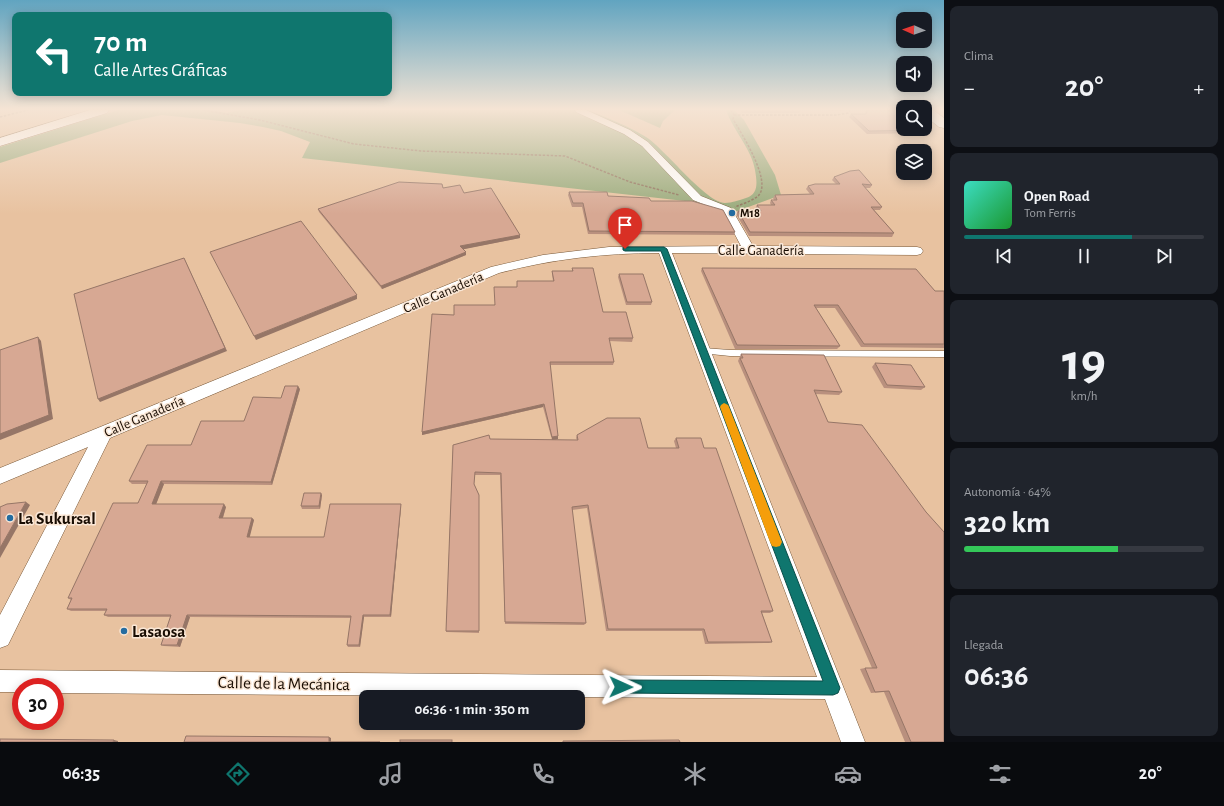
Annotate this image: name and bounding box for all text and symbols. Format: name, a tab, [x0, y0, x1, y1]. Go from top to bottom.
north arrow	[896, 12, 932, 48]
map controls	[896, 12, 932, 180]
icon: left	[28, 28, 80, 80]
text: 70 m	[94, 29, 148, 57]
text: Clima	[964, 50, 994, 63]
button: sound	[896, 56, 932, 92]
text: Calle Artes Gráficas	[94, 62, 227, 80]
text: 20°	[1065, 72, 1103, 102]
text: −	[964, 77, 975, 99]
text: +	[1193, 77, 1204, 99]
button: search	[896, 100, 932, 136]
button: layers	[896, 144, 932, 180]
text: Open Road	[1024, 189, 1090, 204]
place label: M18	[740, 207, 760, 219]
text: Tom Ferris	[1024, 207, 1076, 220]
pin	[608, 208, 642, 249]
marker: M18	[727, 208, 737, 218]
icon: arrive	[614, 214, 636, 236]
street label: Calle Ganadería	[718, 244, 804, 258]
icon: previous	[993, 245, 1015, 267]
icon: pause	[1073, 245, 1095, 267]
icon: next	[1153, 245, 1175, 267]
street label: Calle Ganadería	[401, 270, 486, 316]
text: 19	[1062, 337, 1106, 389]
text: km/h	[1071, 390, 1097, 403]
street label: Calle Ganadería	[102, 394, 187, 440]
text: Autonomía · 64%	[964, 486, 1051, 499]
text: 320 km	[964, 508, 1050, 538]
place label: La Sukursal	[18, 510, 96, 527]
marker: La Sukursal	[5, 513, 15, 523]
place label: Lasaosa	[132, 623, 185, 640]
marker: Lasaosa	[119, 626, 129, 636]
text: Llegada	[964, 639, 1003, 652]
text: 06:36	[964, 661, 1028, 691]
position arrow	[600, 666, 642, 708]
street label: Calle de la Mecánica	[218, 674, 350, 693]
speed limit sign: 30	[12, 678, 64, 730]
text: 06:36 · 1 min · 350 m	[415, 702, 529, 717]
icon: directions	[224, 760, 252, 788]
icon: music	[377, 760, 405, 788]
icon: phone	[529, 760, 557, 788]
icon: climate	[681, 760, 709, 788]
icon: car	[834, 760, 862, 788]
icon: filters	[986, 760, 1014, 788]
text: 06:35	[62, 765, 100, 783]
text: 20°	[1139, 765, 1162, 783]

